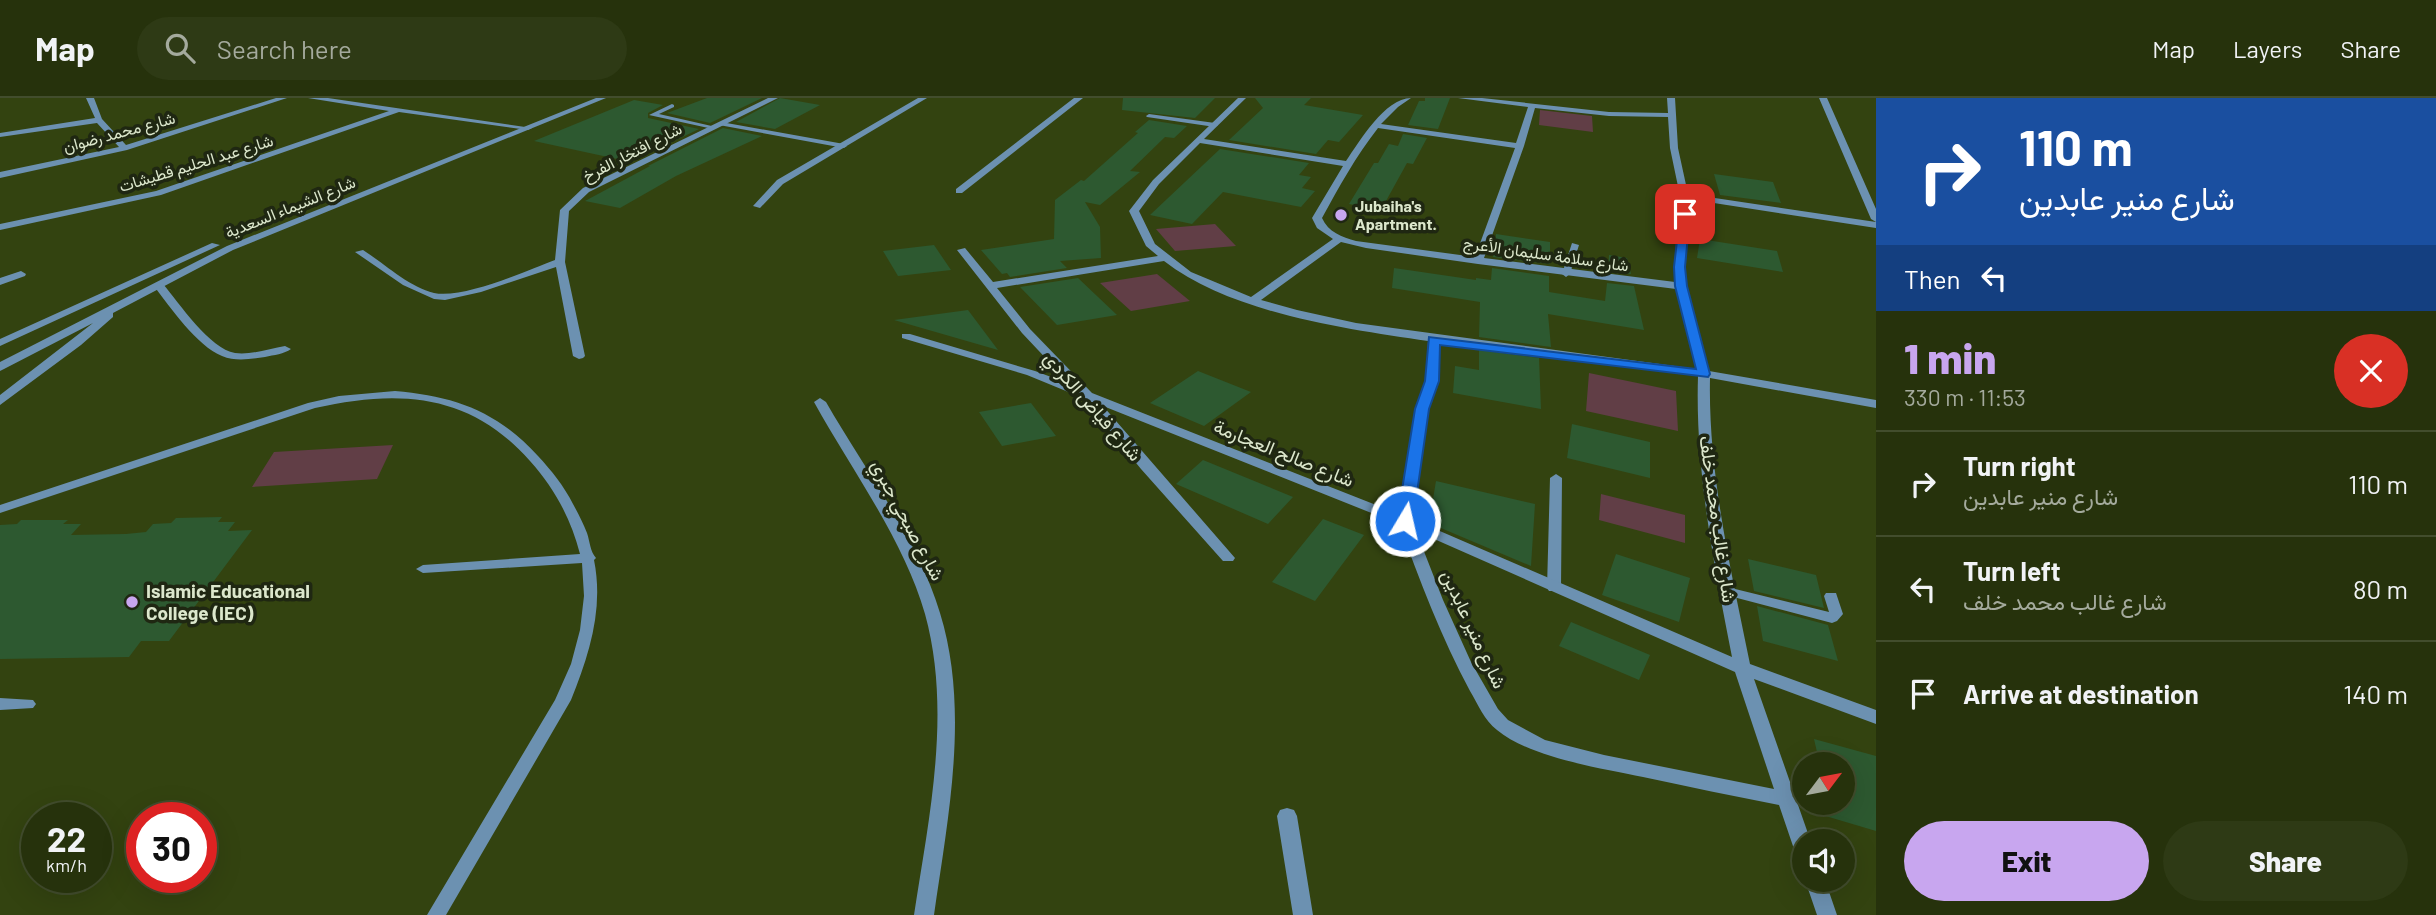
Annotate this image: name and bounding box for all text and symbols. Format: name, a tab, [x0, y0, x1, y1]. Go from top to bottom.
search box	[137, 17, 627, 80]
text: Map	[35, 28, 95, 68]
icon: search	[161, 29, 199, 67]
text: Search here	[217, 33, 352, 64]
text: Map	[2152, 34, 2195, 63]
text: Layers	[2233, 34, 2302, 63]
text: Share	[2340, 34, 2401, 63]
street label: شارع محمد رضوان	[61, 107, 178, 158]
text: 110 m	[2019, 117, 2133, 176]
street label: شارع افتخار الفرخ	[579, 118, 686, 187]
icon: right	[1904, 126, 1995, 217]
street label: شارع عبد الحليم قطيشات	[117, 130, 276, 198]
street label: شارع الشيماء السعدية	[222, 172, 359, 244]
text: شارع منير عابدين	[2019, 178, 2235, 216]
pin	[1655, 184, 1715, 244]
icon: arrive	[1666, 195, 1704, 233]
place label: Jubaiha's Apartment.	[1355, 196, 1437, 233]
marker: Jubaiha's Apartment.	[1333, 207, 1349, 223]
street label: شارع سلامة سليمان الأعرج	[1462, 233, 1630, 277]
icon: left	[1975, 259, 2013, 297]
text: Then	[1904, 263, 1961, 294]
text: 1 min	[1904, 332, 1996, 382]
button: close	[2334, 334, 2408, 408]
street label: شارع فياض الكردي	[1036, 346, 1147, 469]
text: 330 m · 11:53	[1904, 383, 2026, 411]
street label: شارع صالح العجارمة	[1210, 414, 1358, 494]
street label: شارع غالب محمد خلف	[1693, 434, 1742, 604]
text: Turn right	[1963, 450, 2076, 481]
street label: شارع صبحي جبري	[863, 455, 950, 587]
icon: right	[1904, 465, 1942, 503]
text: 110 m	[2348, 468, 2408, 499]
text: شارع منير عابدين	[1963, 482, 2118, 510]
position arrow	[1368, 484, 1442, 558]
text: Turn left	[1963, 555, 2061, 586]
street label: شارع منير عابدين	[1435, 566, 1512, 693]
icon: left	[1904, 570, 1942, 608]
text: 80 m	[2353, 573, 2408, 604]
place label: Islamic Educational College (IEC)	[146, 579, 310, 624]
text: شارع غالب محمد خلف	[1963, 587, 2167, 615]
marker: Islamic Educational College (IEC)	[124, 594, 140, 610]
icon: arrive	[1904, 675, 1942, 713]
text: Arrive at destination	[1963, 678, 2199, 709]
text: 140 m	[2343, 678, 2408, 709]
north arrow	[1792, 752, 1855, 816]
map controls	[1792, 752, 1855, 892]
speed limit sign: 30	[126, 802, 217, 893]
text: 22	[47, 817, 86, 859]
button: Exit	[1904, 821, 2149, 901]
button: Share	[2163, 821, 2408, 901]
button: sound	[1792, 829, 1855, 892]
text: km/h	[46, 854, 87, 876]

